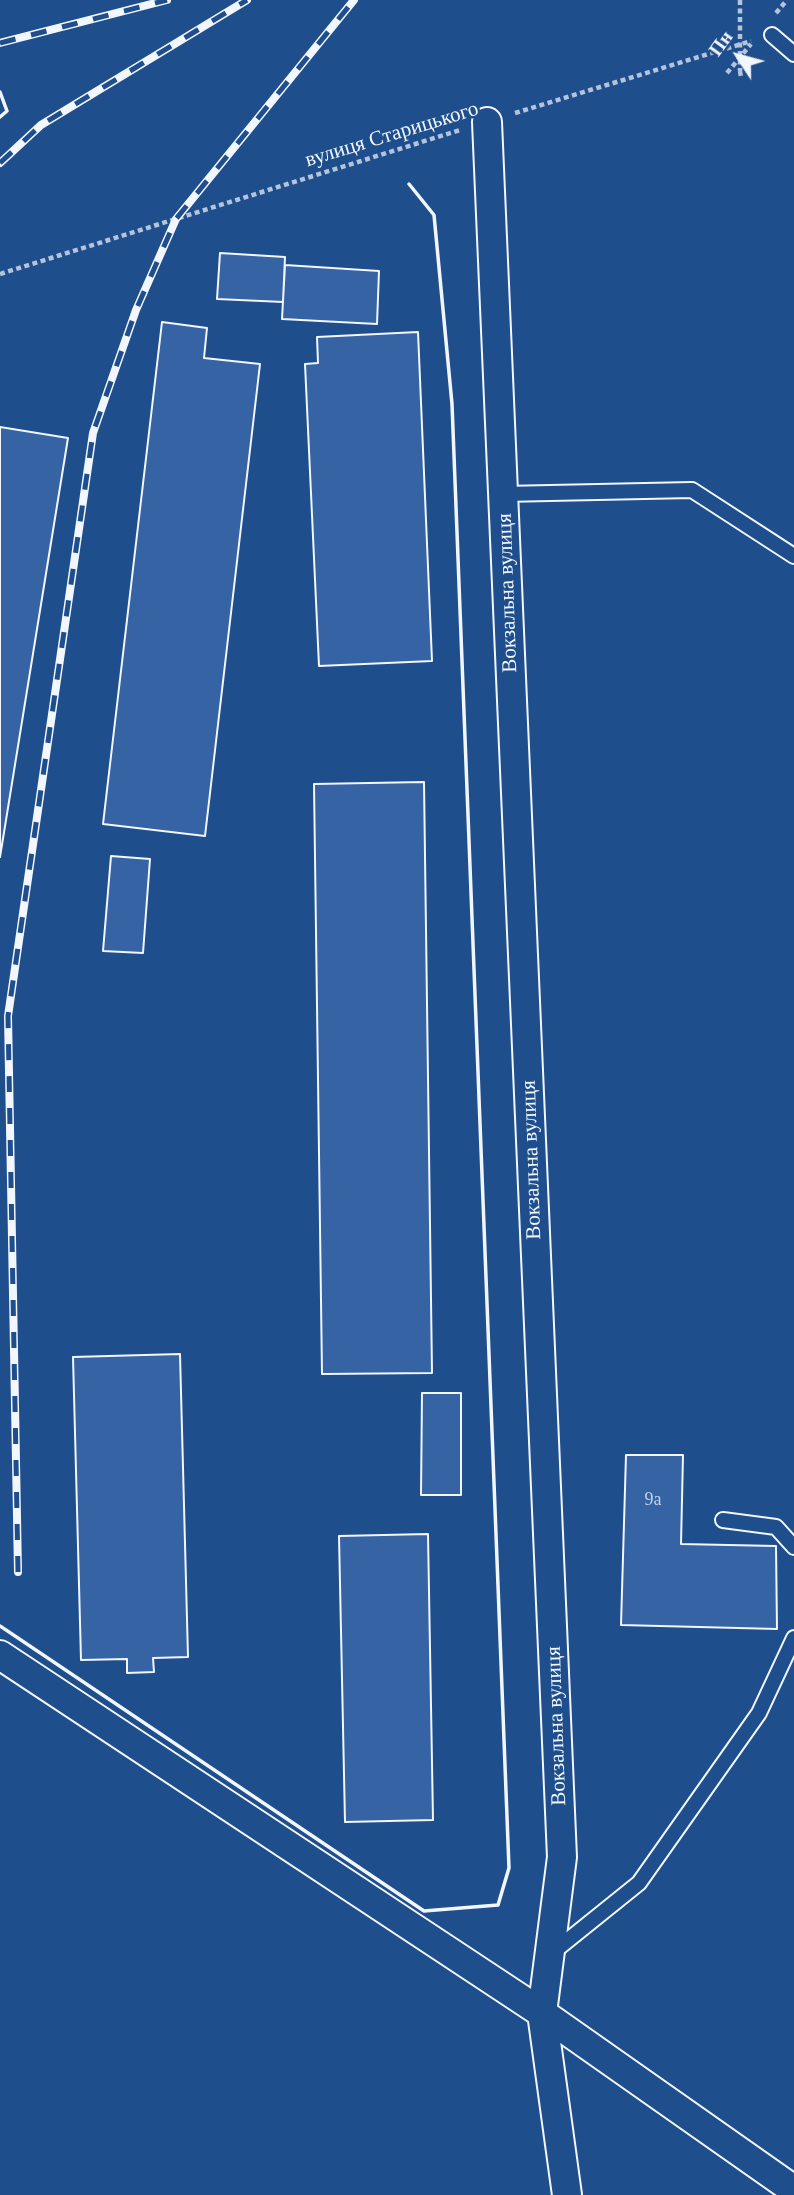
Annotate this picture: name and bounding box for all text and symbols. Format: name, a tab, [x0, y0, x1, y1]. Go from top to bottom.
north arrow	[703, 21, 773, 91]
text: Пн	[705, 27, 737, 60]
street label: вулиця Старицького	[302, 97, 482, 173]
street label: Вокзальна вулиця	[493, 513, 523, 673]
street label: Вокзальна вулиця	[517, 1080, 547, 1240]
house number: 9а	[645, 1489, 661, 1511]
street label: Вокзальна вулиця	[542, 1646, 572, 1806]

